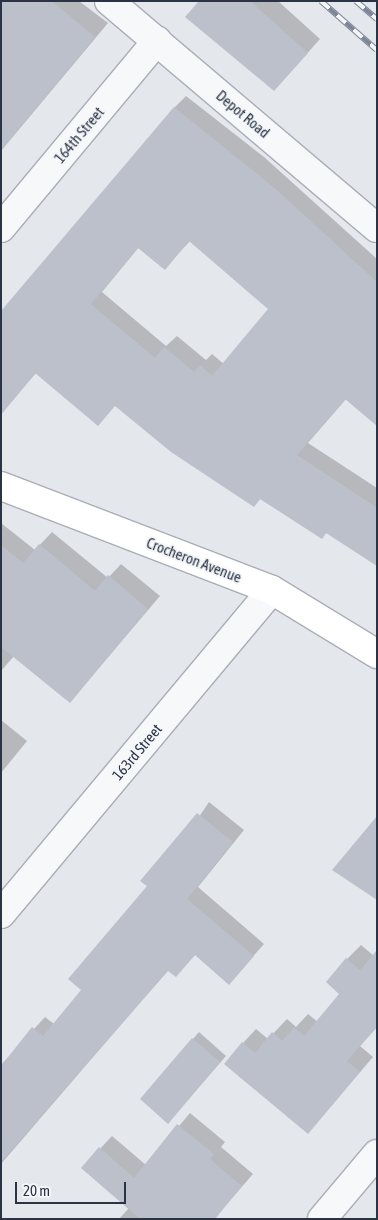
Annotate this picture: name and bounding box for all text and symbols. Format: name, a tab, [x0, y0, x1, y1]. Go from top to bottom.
street label: Depot Road	[213, 86, 273, 142]
street label: 164th Street	[50, 103, 108, 167]
street label: Crocheron Avenue	[144, 534, 244, 586]
street label: 163rd Street	[108, 720, 166, 784]
scale bar	[18, 1172, 129, 1204]
text: 20 m	[23, 1182, 50, 1199]

